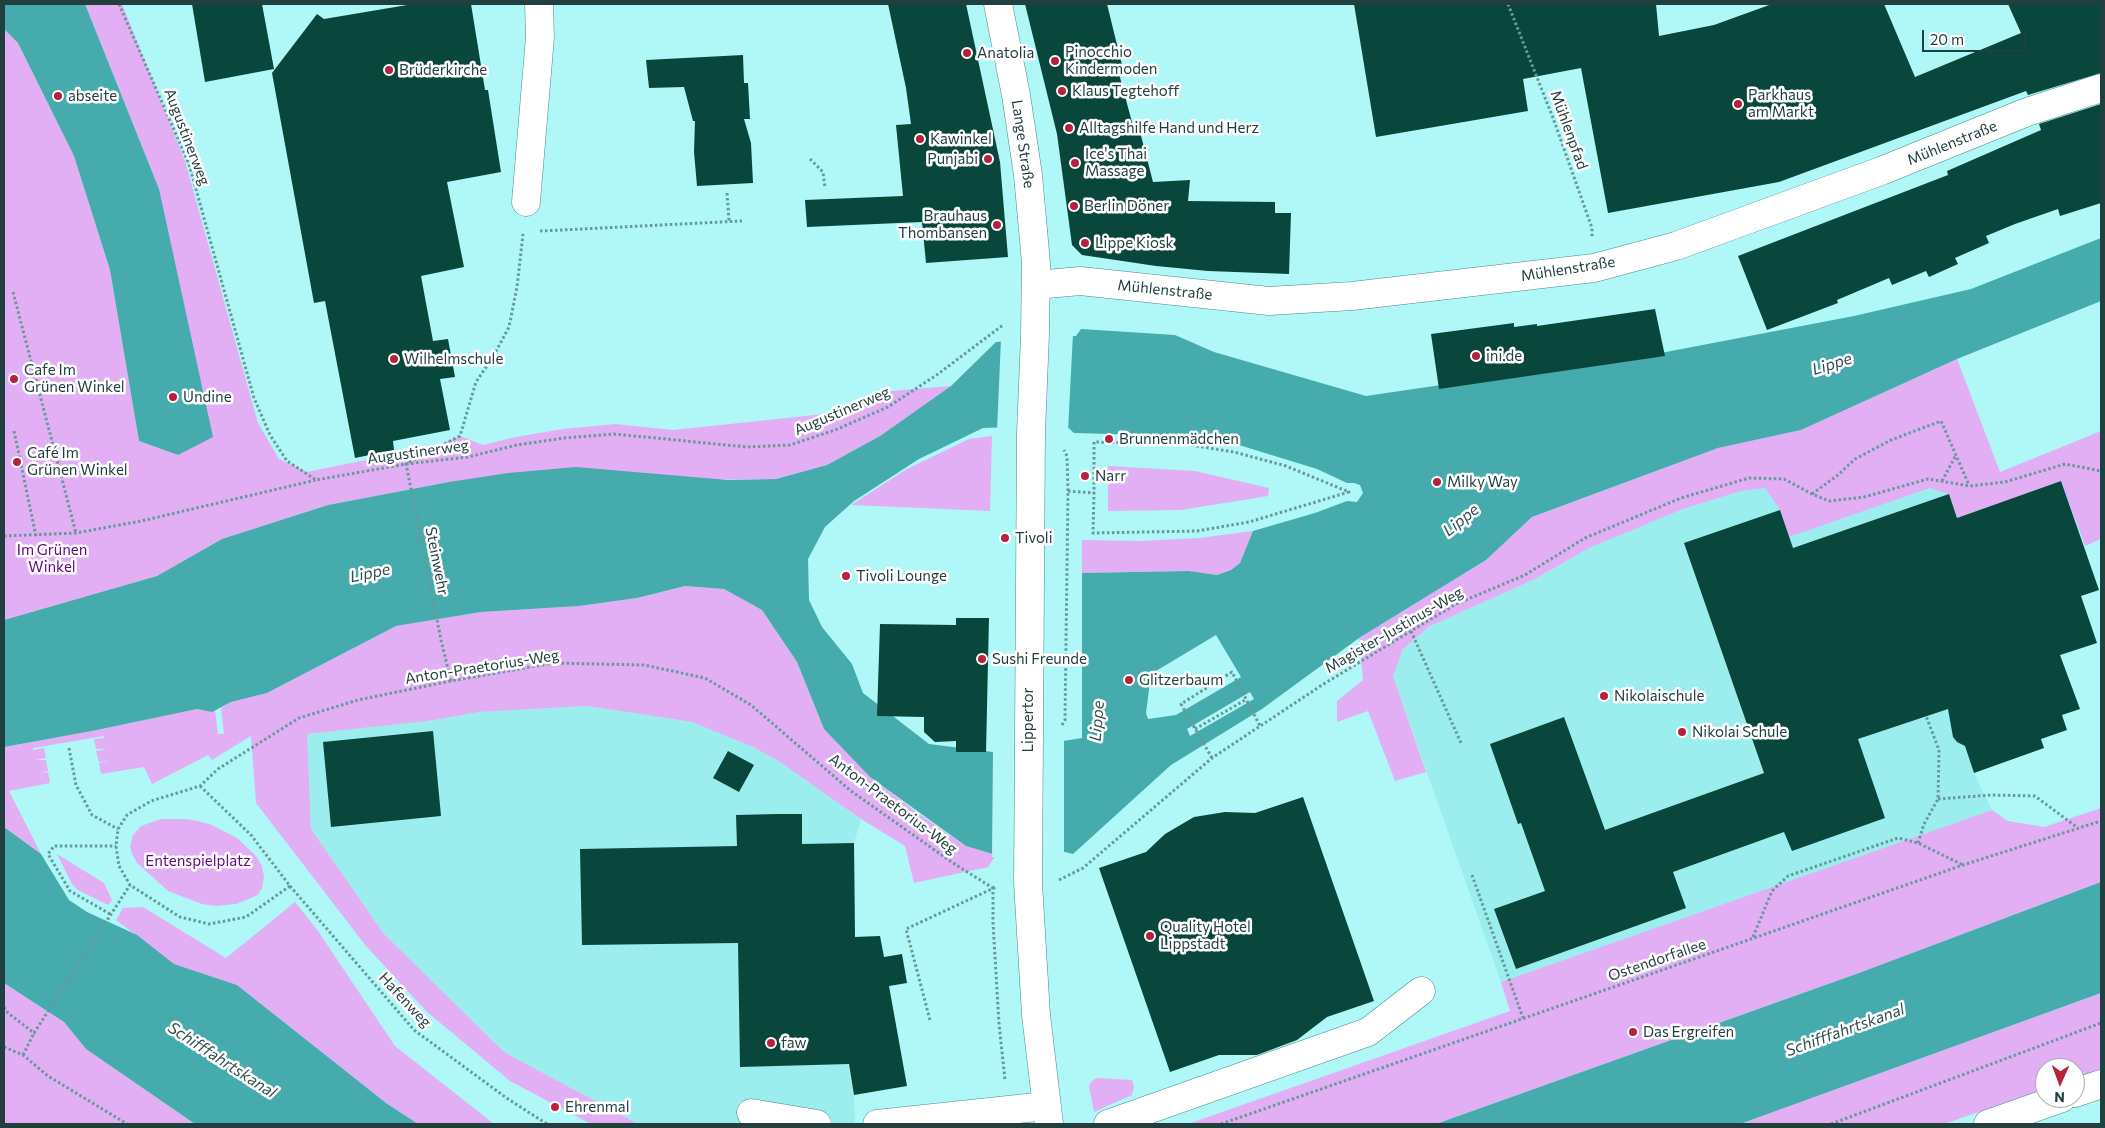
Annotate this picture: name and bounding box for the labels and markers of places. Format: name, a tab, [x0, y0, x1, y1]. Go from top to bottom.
place label: Pinocchio Kindermoden	[1065, 43, 1157, 78]
place label: Anatolia	[977, 44, 1034, 62]
marker: Anatolia	[961, 47, 973, 59]
marker: Pinocchio Kindermoden	[1049, 55, 1061, 67]
place label: Brüderkirche	[399, 61, 487, 79]
marker: Brüderkirche	[383, 64, 395, 76]
place label: Klaus Tegtehoff	[1072, 82, 1179, 100]
marker: Klaus Tegtehoff	[1056, 85, 1068, 97]
place label: Parkhaus am Markt	[1748, 86, 1814, 121]
place label: abseite	[68, 87, 117, 105]
marker: abseite	[52, 90, 64, 102]
marker: Parkhaus am Markt	[1732, 98, 1744, 110]
place label: Alltagshilfe Hand und Herz	[1079, 119, 1259, 137]
marker: Alltagshilfe Hand und Herz	[1063, 122, 1075, 134]
place label: Kawinkel	[930, 130, 992, 148]
marker: Kawinkel	[914, 133, 926, 145]
place label: Ice's Thai Massage	[1085, 145, 1147, 180]
place label: Punjabi	[927, 150, 978, 168]
marker: Punjabi	[982, 153, 994, 165]
marker: Ice's Thai Massage	[1069, 157, 1081, 169]
place label: Berlin Döner	[1084, 197, 1169, 215]
marker: Berlin Döner	[1068, 200, 1080, 212]
place label: Brauhaus Thombansen	[898, 207, 987, 242]
marker: Brauhaus Thombansen	[991, 219, 1003, 231]
place label: Lippe Kiosk	[1095, 234, 1174, 252]
marker: Lippe Kiosk	[1079, 237, 1091, 249]
place label: ini.de	[1486, 347, 1522, 365]
place label: Wilhelmschule	[404, 350, 503, 368]
marker: ini.de	[1470, 350, 1482, 362]
marker: Wilhelmschule	[388, 353, 400, 365]
place label: Cafe Im Grünen Winkel	[24, 361, 125, 396]
marker: Cafe Im Grünen Winkel	[8, 373, 20, 385]
place label: Undine	[183, 388, 232, 406]
marker: Undine	[167, 391, 179, 403]
place label: Brunnenmädchen	[1119, 430, 1239, 448]
marker: Brunnenmädchen	[1103, 433, 1115, 445]
place label: Café Im Grünen Winkel	[27, 444, 128, 479]
marker: Café Im Grünen Winkel	[11, 456, 23, 468]
place label: Narr	[1095, 467, 1126, 485]
marker: Narr	[1079, 470, 1091, 482]
place label: Milky Way	[1447, 473, 1518, 491]
marker: Milky Way	[1431, 476, 1443, 488]
place label: Tivoli	[1015, 529, 1053, 547]
marker: Tivoli	[999, 532, 1011, 544]
place label: Tivoli Lounge	[856, 567, 947, 585]
marker: Tivoli Lounge	[840, 570, 852, 582]
place label: Sushi Freunde	[992, 650, 1087, 668]
marker: Sushi Freunde	[976, 653, 988, 665]
place label: Glitzerbaum	[1139, 671, 1223, 689]
marker: Glitzerbaum	[1123, 674, 1135, 686]
place label: Nikolaischule	[1614, 687, 1704, 705]
marker: Nikolaischule	[1598, 690, 1610, 702]
place label: Nikolai Schule	[1692, 723, 1787, 741]
marker: Nikolai Schule	[1676, 726, 1688, 738]
place label: Quality Hotel Lippstadt	[1160, 918, 1251, 953]
marker: Quality Hotel Lippstadt	[1144, 930, 1156, 942]
place label: Das Ergreifen	[1643, 1023, 1734, 1041]
marker: Das Ergreifen	[1627, 1026, 1639, 1038]
place label: faw	[781, 1034, 806, 1052]
marker: faw	[765, 1037, 777, 1049]
place label: Ehrenmal	[565, 1098, 629, 1116]
marker: Ehrenmal	[549, 1101, 561, 1113]

